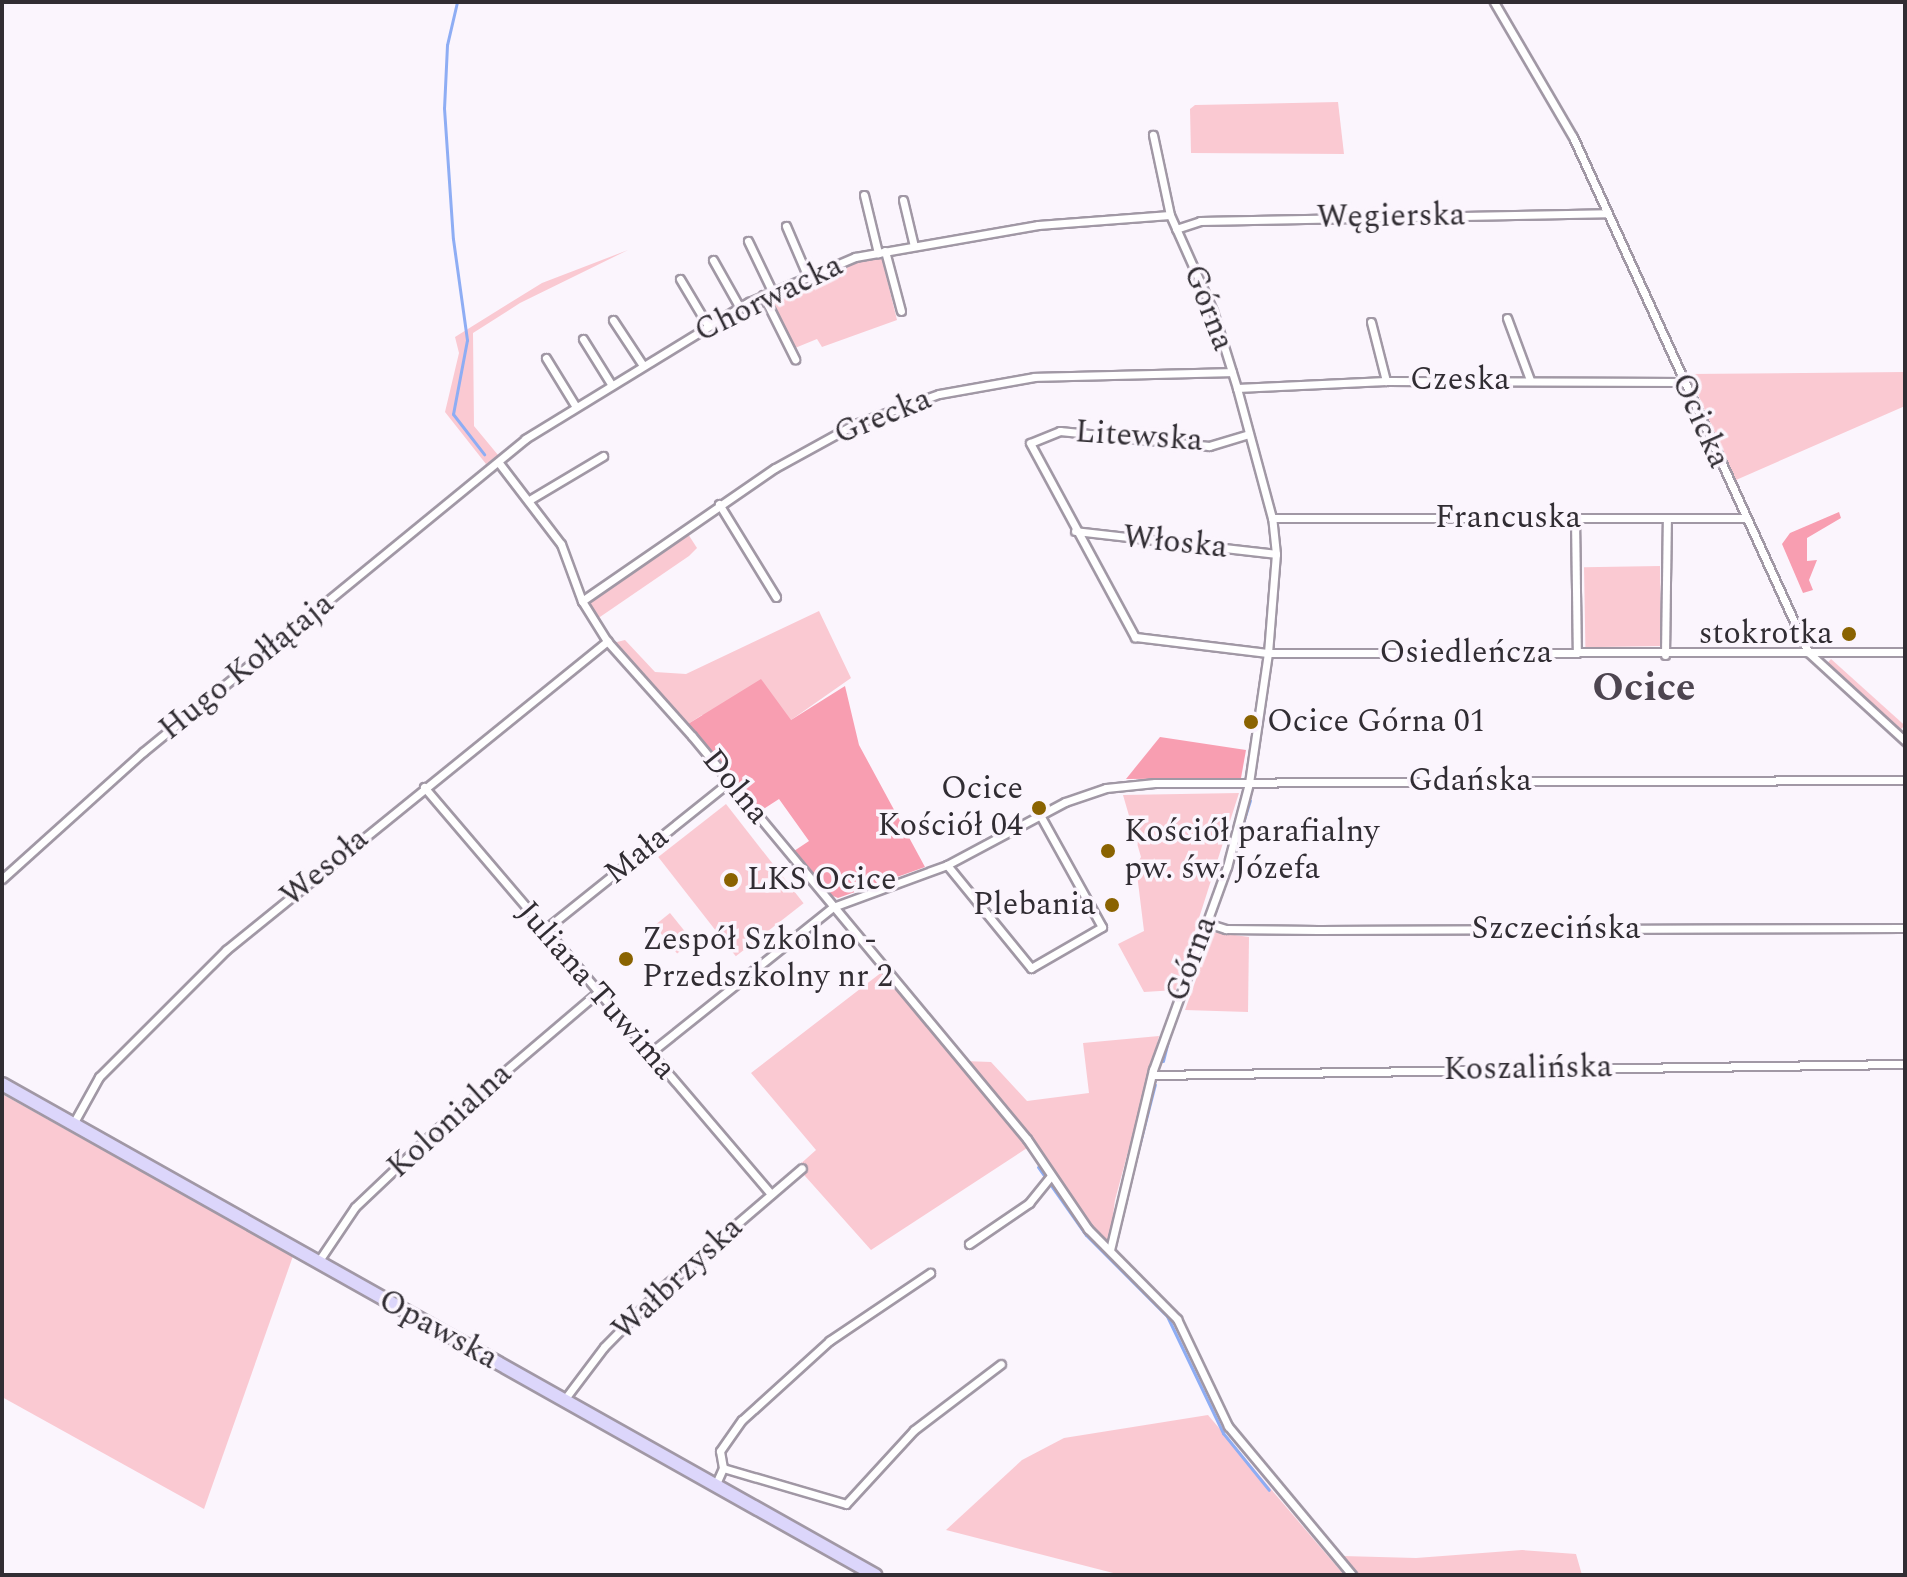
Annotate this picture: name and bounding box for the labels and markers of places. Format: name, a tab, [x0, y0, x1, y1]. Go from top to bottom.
place label: stokrotka	[1699, 615, 1833, 653]
marker: stokrotka	[1840, 625, 1858, 643]
place label: Ocice Górna 01	[1267, 703, 1486, 741]
marker: Ocice Górna 01	[1242, 713, 1260, 731]
place label: Ocice Kościół 04	[877, 771, 1023, 846]
marker: Ocice Kościół 04	[1030, 799, 1048, 817]
place label: Kościół parafialny pw. św. Józefa	[1124, 814, 1379, 889]
marker: Kościół parafialny pw. św. Józefa	[1099, 842, 1117, 860]
place label: LKS Ocice	[747, 861, 897, 899]
marker: LKS Ocice	[722, 871, 740, 889]
place label: Plebania	[973, 886, 1096, 924]
marker: Plebania	[1103, 896, 1121, 914]
place label: Zespół Szkolno - Przedszkolny nr 2	[642, 922, 893, 997]
marker: Zespół Szkolno - Przedszkolny nr 2	[617, 950, 635, 968]

